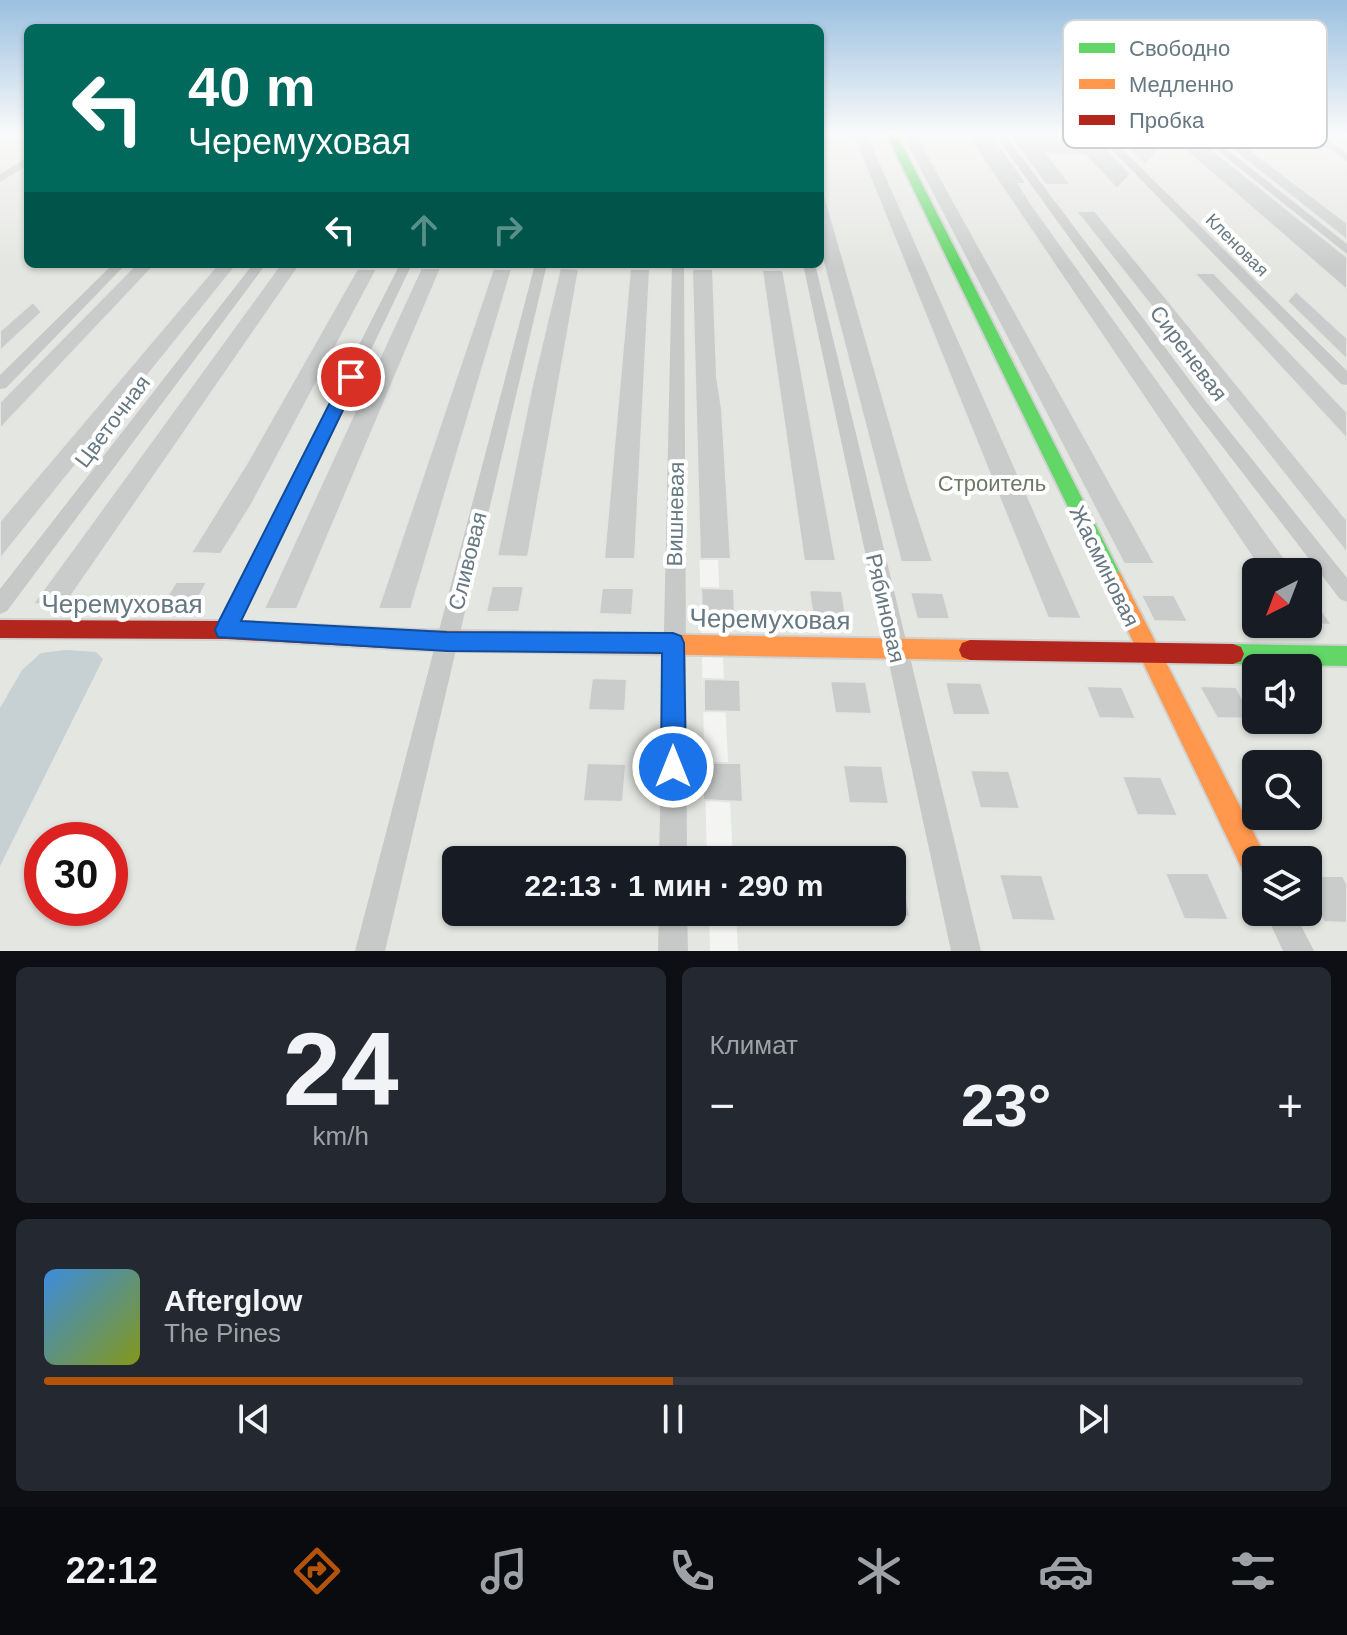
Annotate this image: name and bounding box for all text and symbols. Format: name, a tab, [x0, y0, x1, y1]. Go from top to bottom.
legend	[1063, 20, 1327, 148]
text: Свободно	[1129, 36, 1230, 61]
text: 40 m	[188, 55, 316, 118]
icon: left	[56, 56, 160, 160]
text: Медленно	[1129, 72, 1234, 97]
text: Пробка	[1129, 108, 1205, 133]
text: Черемуховая	[188, 121, 411, 162]
icon: left	[318, 208, 362, 252]
icon: ahead	[402, 208, 446, 252]
icon: right	[486, 208, 530, 252]
street label: Кленовая	[1202, 210, 1272, 280]
street label: Сиреневая	[1145, 301, 1232, 406]
pin	[317, 343, 385, 411]
icon: arrive	[329, 355, 373, 399]
street label: Цветочная	[70, 370, 155, 472]
street label: Вишневая	[662, 462, 689, 567]
park label: Строитель	[938, 471, 1046, 496]
street label: Жасминовая	[1065, 502, 1145, 631]
street label: Сливовая	[443, 509, 492, 613]
street label: Рябиновая	[861, 551, 910, 665]
north arrow	[1242, 558, 1322, 638]
map controls	[1242, 558, 1322, 926]
street label: Черемуховая	[41, 589, 203, 619]
street label: Черемуховая	[689, 603, 851, 635]
button: sound	[1242, 654, 1322, 734]
position arrow	[631, 725, 715, 809]
button: search	[1242, 750, 1322, 830]
speed limit sign: 30	[24, 822, 128, 926]
button: layers	[1242, 846, 1322, 926]
text: 22:13 · 1 мин · 290 m	[525, 869, 823, 902]
text: 24	[283, 1011, 399, 1127]
text: Климат	[710, 1030, 798, 1060]
text: 23°	[961, 1072, 1052, 1139]
text: −	[710, 1081, 735, 1130]
text: +	[1277, 1081, 1303, 1130]
text: km/h	[313, 1121, 369, 1151]
text: Afterglow	[164, 1284, 302, 1317]
text: The Pines	[164, 1318, 281, 1348]
icon: previous	[232, 1397, 276, 1441]
icon: pause	[651, 1397, 695, 1441]
icon: next	[1071, 1397, 1115, 1441]
icon: directions	[289, 1543, 345, 1599]
icon: music	[476, 1543, 532, 1599]
icon: phone	[664, 1543, 720, 1599]
icon: climate	[851, 1543, 907, 1599]
icon: car	[1038, 1543, 1094, 1599]
icon: filters	[1225, 1543, 1281, 1599]
text: 22:12	[66, 1550, 158, 1591]

